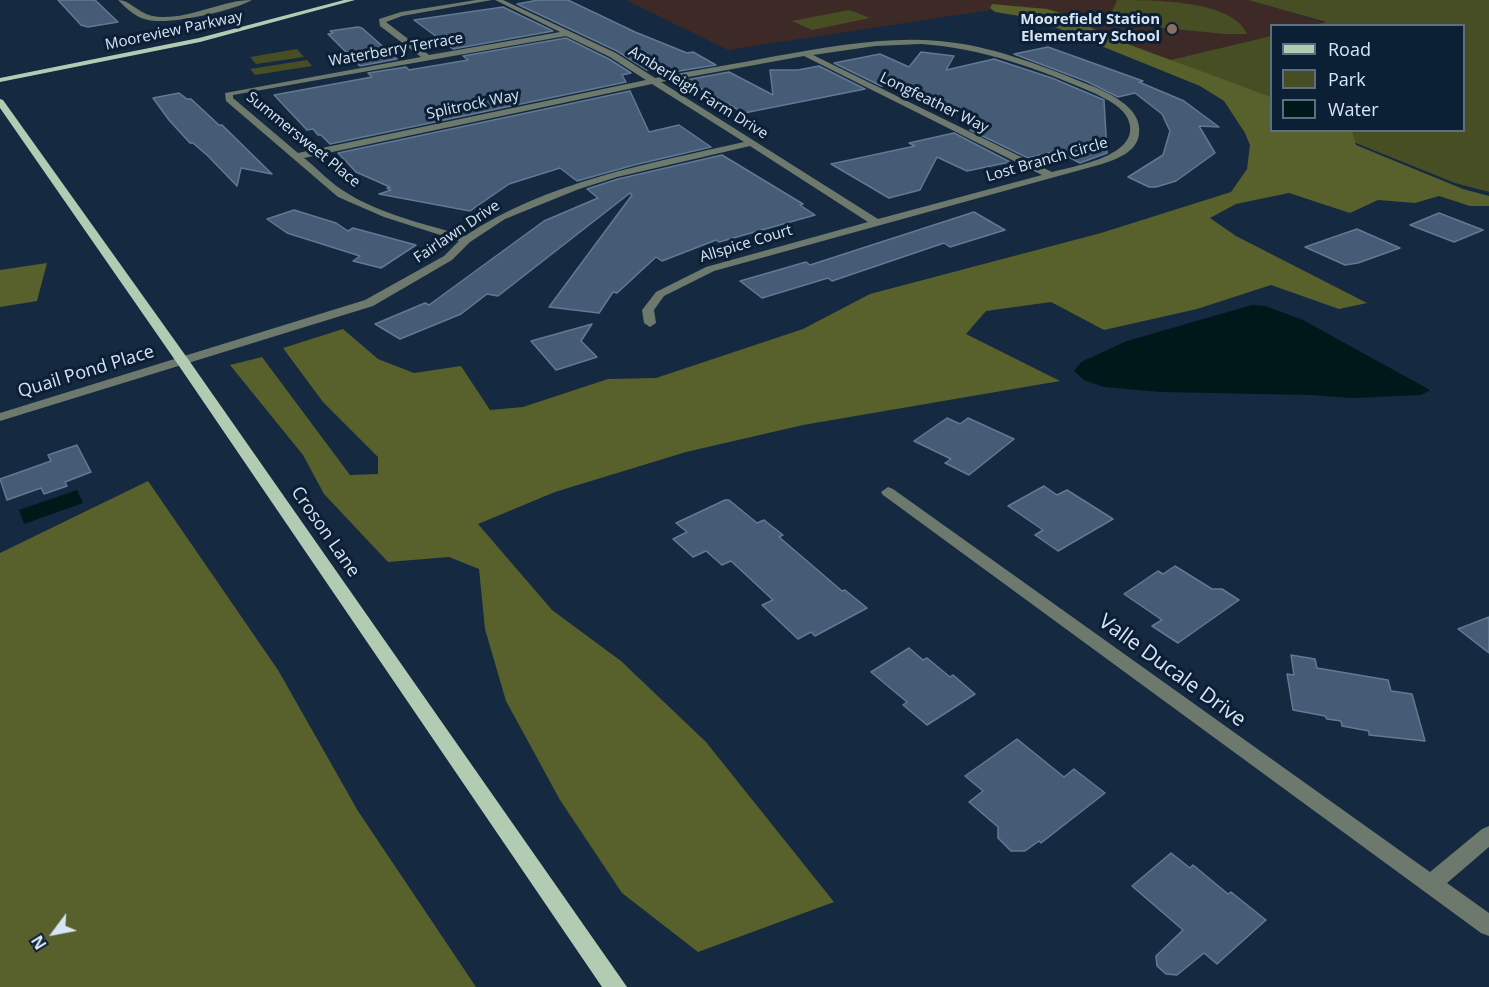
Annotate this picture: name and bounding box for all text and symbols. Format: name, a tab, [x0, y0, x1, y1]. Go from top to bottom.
street label: Mooreview Parkway	[104, 8, 244, 54]
place label: Moorefield Station Elementary School	[1020, 11, 1160, 46]
marker: Moorefield Station Elementary School	[1165, 22, 1179, 36]
legend	[1270, 24, 1465, 132]
street label: Waterberry Terrace	[327, 29, 465, 71]
text: Road	[1328, 37, 1371, 61]
street label: Amberleigh Farm Drive	[625, 43, 771, 143]
text: Park	[1328, 67, 1366, 91]
street label: Longfeather Way	[877, 69, 991, 137]
street label: Splitrock Way	[425, 86, 521, 124]
street label: Summersweet Place	[242, 89, 364, 191]
text: Water	[1328, 97, 1379, 121]
street label: Lost Branch Circle	[984, 134, 1110, 186]
street label: Fairlawn Drive	[411, 197, 503, 267]
street label: Allspice Court	[698, 221, 794, 267]
street label: Quail Pond Place	[15, 341, 157, 403]
street label: Croson Lane	[286, 483, 364, 581]
street label: Valle Ducale Drive	[1093, 609, 1251, 733]
north arrow	[24, 903, 84, 963]
text: N	[26, 931, 52, 954]

